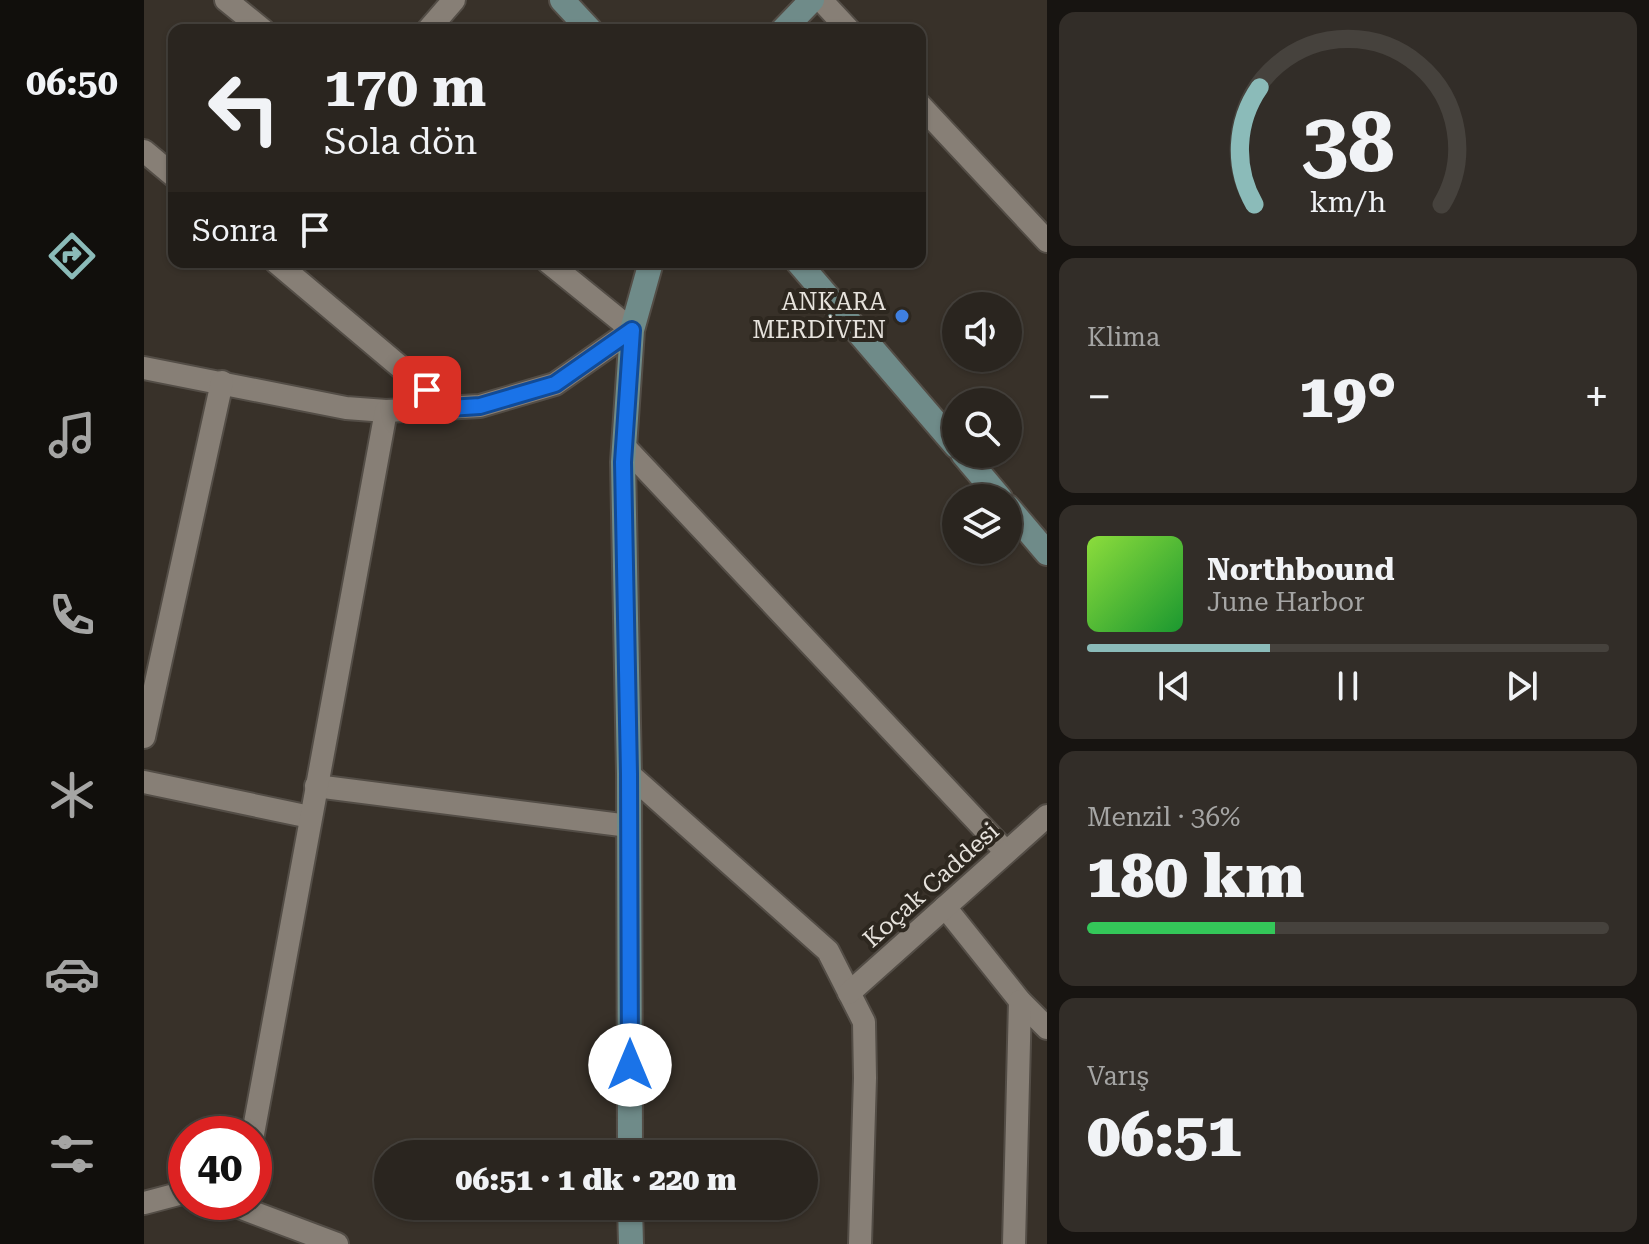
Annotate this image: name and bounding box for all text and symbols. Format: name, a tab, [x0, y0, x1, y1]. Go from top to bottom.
text: 170 m	[324, 54, 486, 120]
icon: left	[192, 56, 296, 160]
text: 06:50	[26, 62, 118, 104]
text: 38	[1301, 94, 1395, 191]
text: Sola dön	[324, 121, 477, 163]
text: km/h	[1310, 185, 1386, 219]
icon: arrive	[293, 208, 337, 252]
text: Sonra	[192, 213, 277, 248]
icon: directions	[44, 228, 100, 284]
place label: ANKARA MERDİVEN	[752, 288, 886, 344]
map controls	[942, 292, 1022, 564]
button: sound	[942, 292, 1022, 372]
marker: ANKARA MERDİVEN	[893, 307, 911, 325]
text: Klima	[1087, 322, 1160, 352]
pin	[393, 356, 461, 424]
text: 19°	[1299, 361, 1397, 432]
icon: arrive	[405, 368, 449, 412]
text: −	[1087, 371, 1112, 423]
text: +	[1584, 371, 1609, 423]
button: search	[942, 388, 1022, 468]
icon: music	[44, 407, 100, 463]
button: layers	[942, 484, 1022, 564]
text: Northbound	[1207, 552, 1395, 587]
icon: phone	[44, 587, 100, 643]
text: June Harbor	[1207, 587, 1365, 617]
icon: previous	[1152, 664, 1196, 708]
icon: pause	[1326, 664, 1370, 708]
icon: next	[1500, 664, 1544, 708]
icon: climate	[44, 767, 100, 823]
text: Menzil · 36%	[1087, 802, 1240, 832]
street label: Koçak Caddesi	[858, 817, 1005, 953]
text: 180 km	[1087, 841, 1304, 912]
icon: car	[44, 946, 100, 1002]
position arrow	[588, 1023, 672, 1107]
text: Varış	[1087, 1061, 1149, 1091]
text: 06:51	[1087, 1100, 1241, 1171]
speed limit sign: 40	[168, 1116, 272, 1220]
icon: filters	[44, 1126, 100, 1182]
text: 06:51 · 1 dk · 220 m	[456, 1162, 736, 1197]

